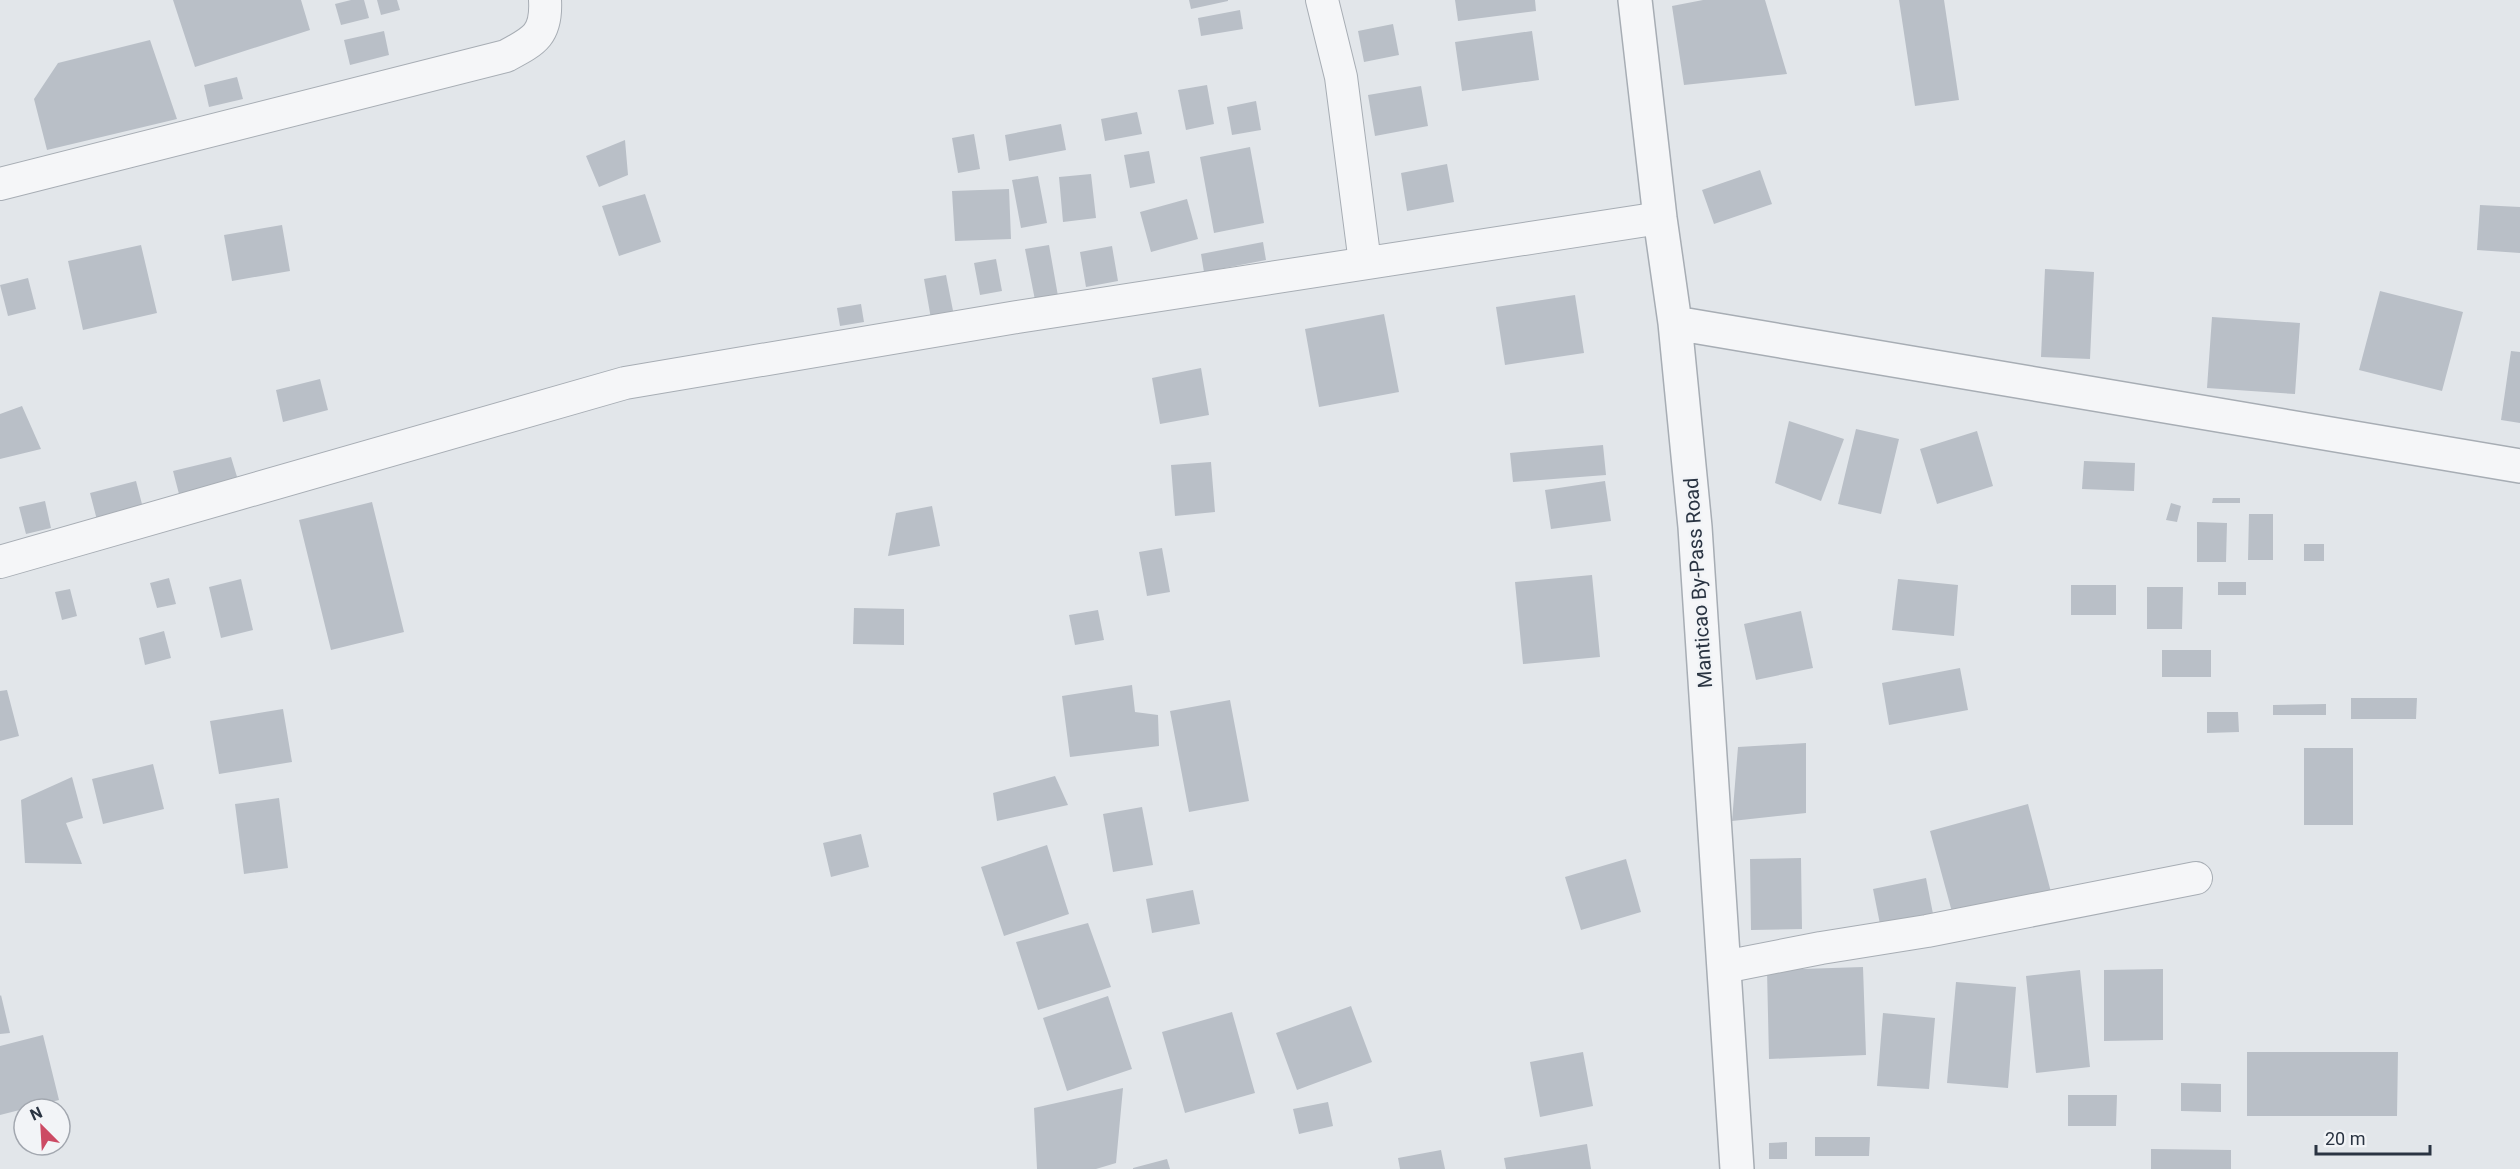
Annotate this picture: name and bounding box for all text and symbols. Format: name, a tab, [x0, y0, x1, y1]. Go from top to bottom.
street label: Manticao By-Pass Road	[1679, 477, 1717, 689]
north arrow	[12, 1097, 72, 1157]
text: N	[27, 1103, 45, 1125]
scale bar	[2316, 1118, 2430, 1156]
text: 20 m	[2325, 1128, 2365, 1149]

